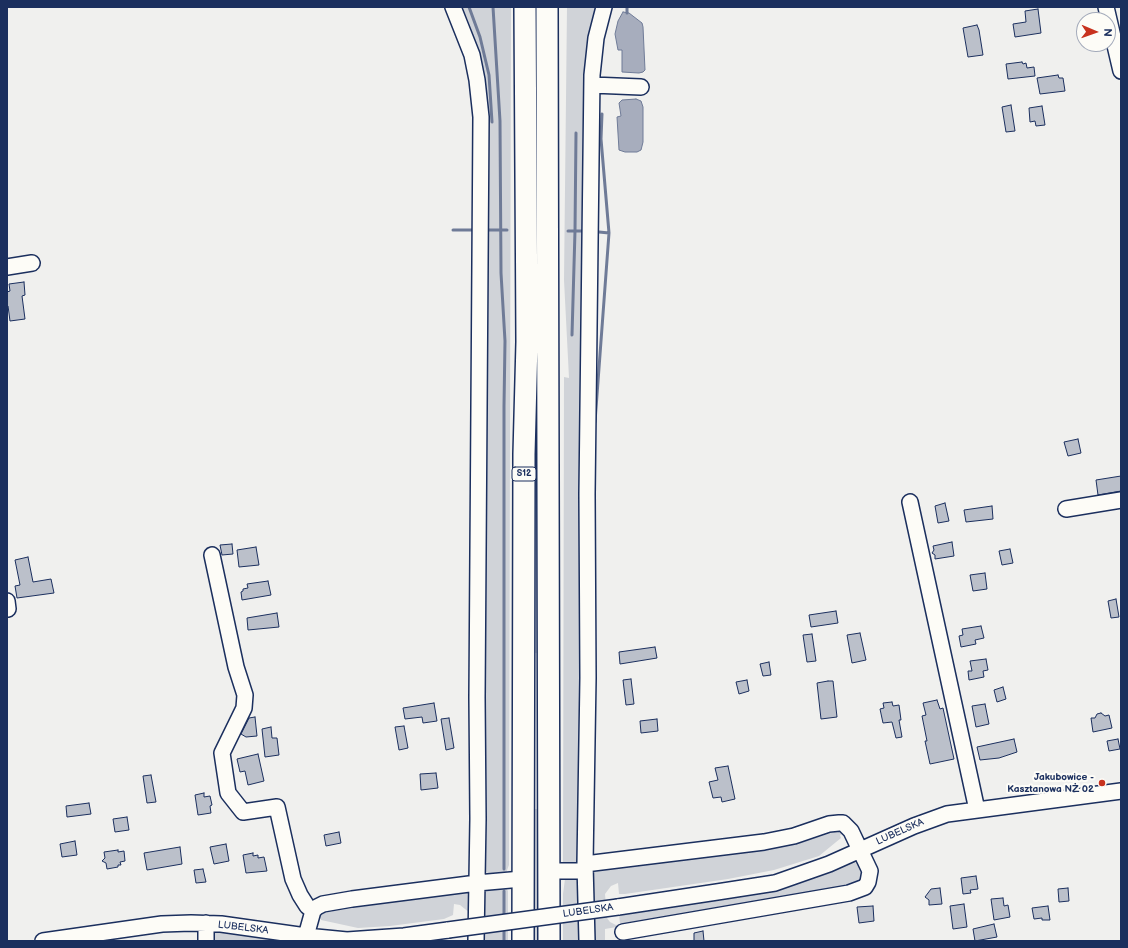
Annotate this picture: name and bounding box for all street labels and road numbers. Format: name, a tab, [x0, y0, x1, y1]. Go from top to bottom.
road number: S12	[512, 467, 536, 481]
street label: LUBELSKA	[874, 816, 926, 848]
street label: LUBELSKA	[562, 902, 614, 920]
street label: LUBELSKA	[217, 919, 269, 937]

